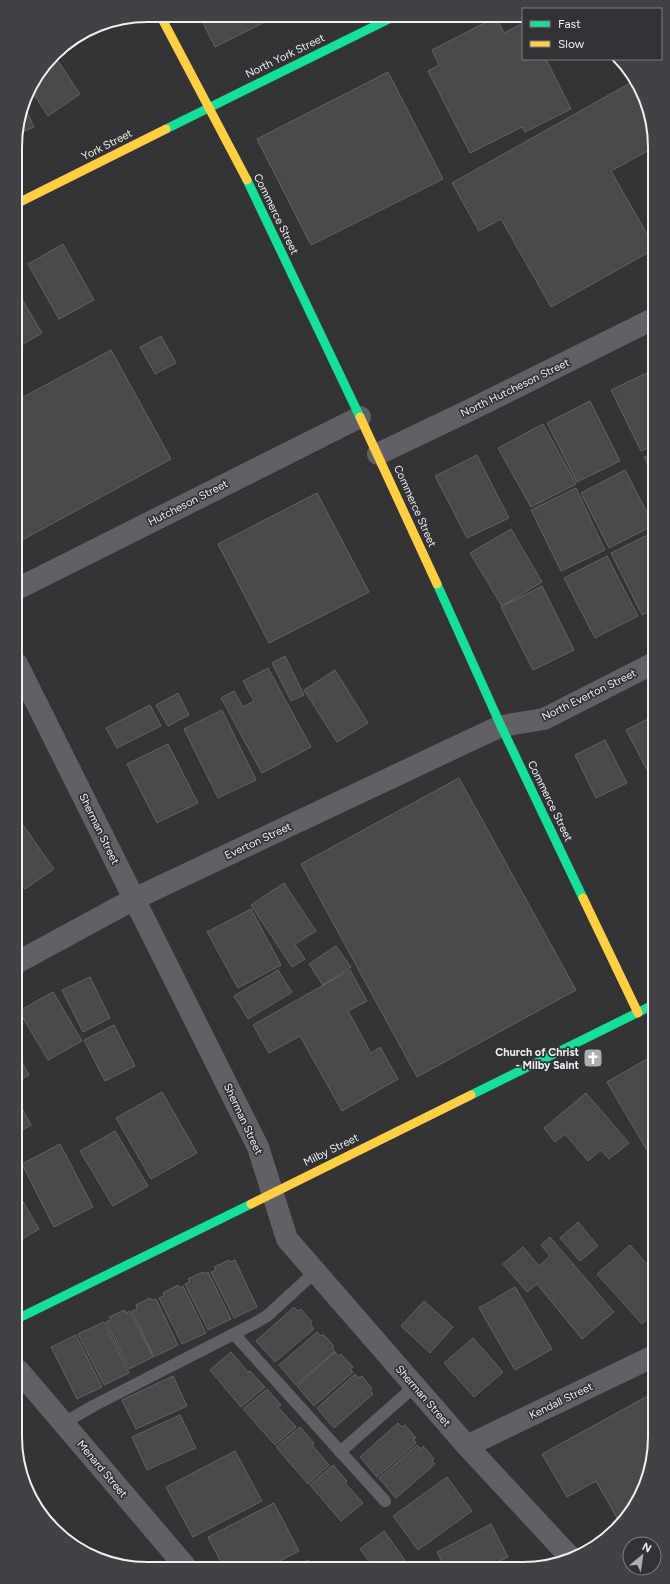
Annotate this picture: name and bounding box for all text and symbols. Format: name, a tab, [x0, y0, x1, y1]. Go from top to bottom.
legend	[522, 8, 662, 60]
text: Fast	[558, 17, 581, 31]
street label: North York Street	[243, 31, 327, 81]
text: Slow	[558, 37, 585, 51]
street label: York Street	[80, 127, 134, 163]
street label: Commerce Street	[251, 171, 301, 257]
street label: North Hutcheson Street	[458, 356, 572, 420]
street label: Commerce Street	[391, 463, 439, 549]
street label: Hutcheson Street	[146, 477, 230, 529]
street label: North Everton Street	[540, 666, 638, 724]
street label: Commerce Street	[525, 758, 575, 844]
street label: Sherman Street	[76, 791, 122, 867]
street label: Everton Street	[223, 820, 293, 862]
place label: Church of Christ - Milby Saint	[495, 1046, 580, 1072]
church icon: Church of Christ - Milby Saint	[582, 1047, 604, 1069]
street label: Sherman Street	[221, 1081, 265, 1157]
street label: Milby Street	[301, 1131, 361, 1169]
street label: Sherman Street	[393, 1363, 453, 1429]
street label: Kendall Street	[527, 1380, 595, 1422]
street label: Menard Street	[74, 1438, 130, 1500]
north arrow	[622, 1536, 662, 1576]
text: N	[640, 1540, 653, 1555]

